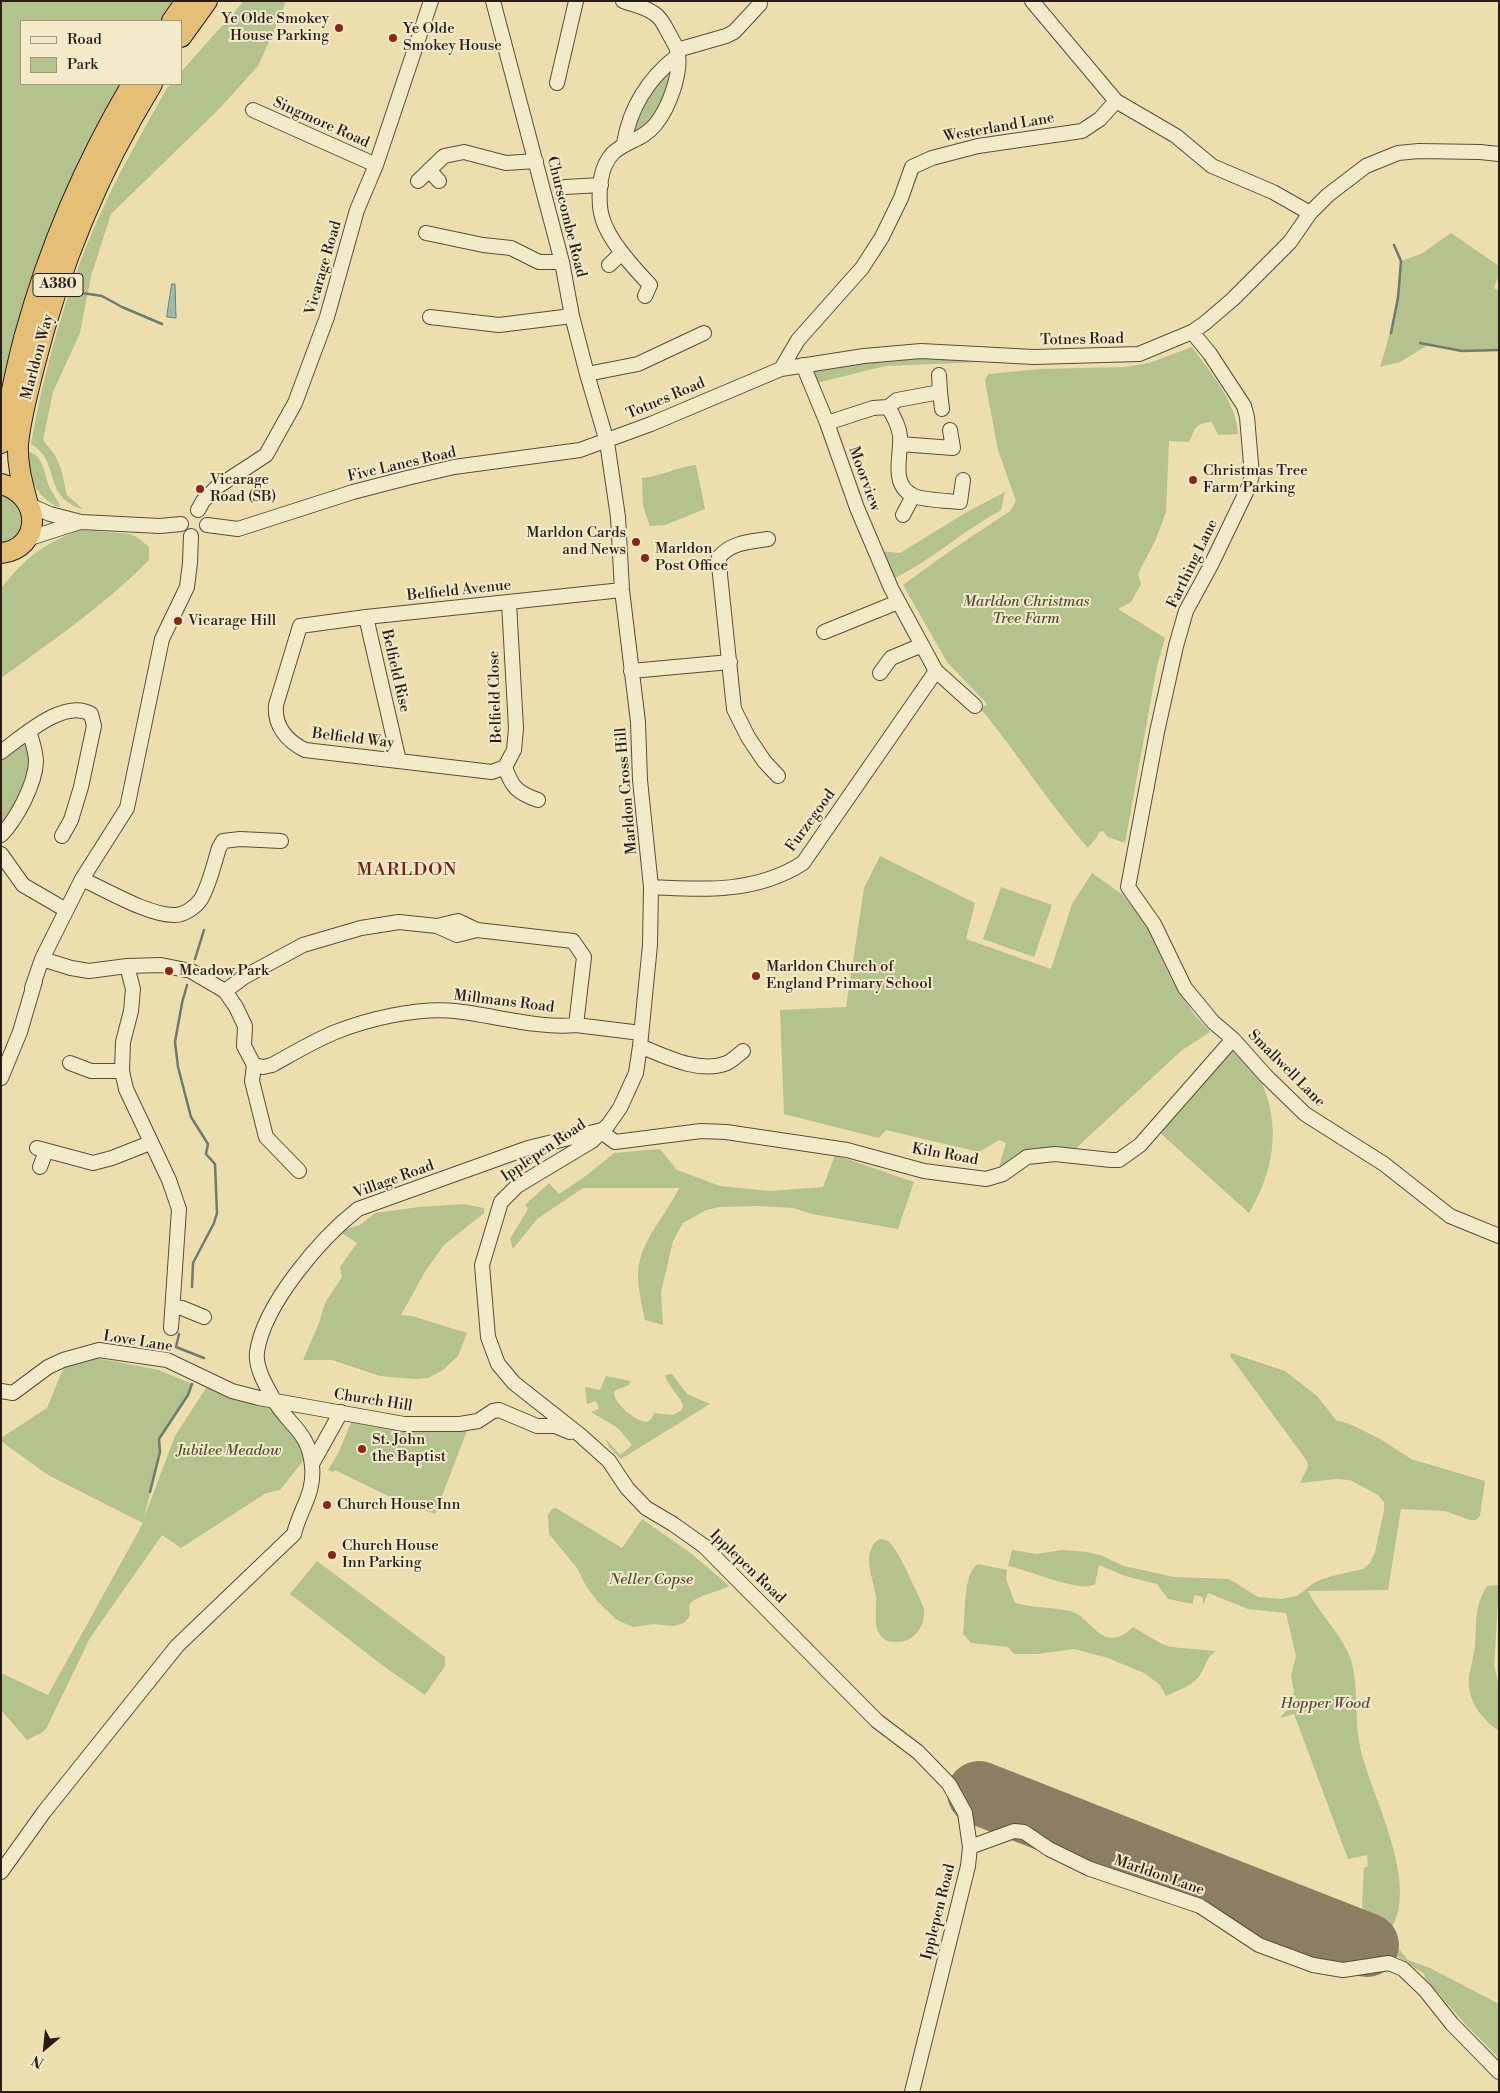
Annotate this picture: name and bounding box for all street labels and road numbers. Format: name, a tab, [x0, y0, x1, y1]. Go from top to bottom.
street label: Singmore Road	[270, 94, 372, 152]
street label: Westerland Lane	[942, 109, 1056, 147]
street label: Churscombe Road	[542, 155, 590, 279]
street label: Vicarage Road	[302, 219, 346, 317]
road number: A380	[33, 274, 83, 296]
street label: Marldon Way	[18, 312, 58, 402]
street label: Totnes Road	[1040, 330, 1124, 350]
street label: Totnes Road	[624, 374, 708, 424]
street label: Five Lanes Road	[346, 444, 458, 486]
street label: Moorview	[844, 444, 884, 514]
street label: Farthing Lane	[1164, 517, 1222, 611]
street label: Belfield Avenue	[406, 577, 512, 605]
street label: Belfield Rise	[377, 628, 413, 714]
street label: Belfield Close	[485, 650, 507, 744]
street label: Belfield Way	[311, 725, 395, 753]
street label: Marldon Cross Hill	[612, 727, 642, 855]
street label: Furzegood	[782, 786, 840, 856]
street label: Millmans Road	[453, 987, 555, 1017]
street label: Smallwell Lane	[1244, 1027, 1328, 1111]
street label: Ipplepen Road	[498, 1116, 590, 1186]
street label: Kiln Road	[910, 1140, 980, 1170]
street label: Village Road	[351, 1157, 437, 1203]
street label: Love Lane	[102, 1328, 174, 1356]
street label: Church Hill	[332, 1386, 414, 1416]
street label: Ipplepen Road	[705, 1526, 789, 1608]
street label: Marldon Lane	[1111, 1852, 1207, 1900]
street label: Ipplepen Road	[918, 1862, 960, 1962]

